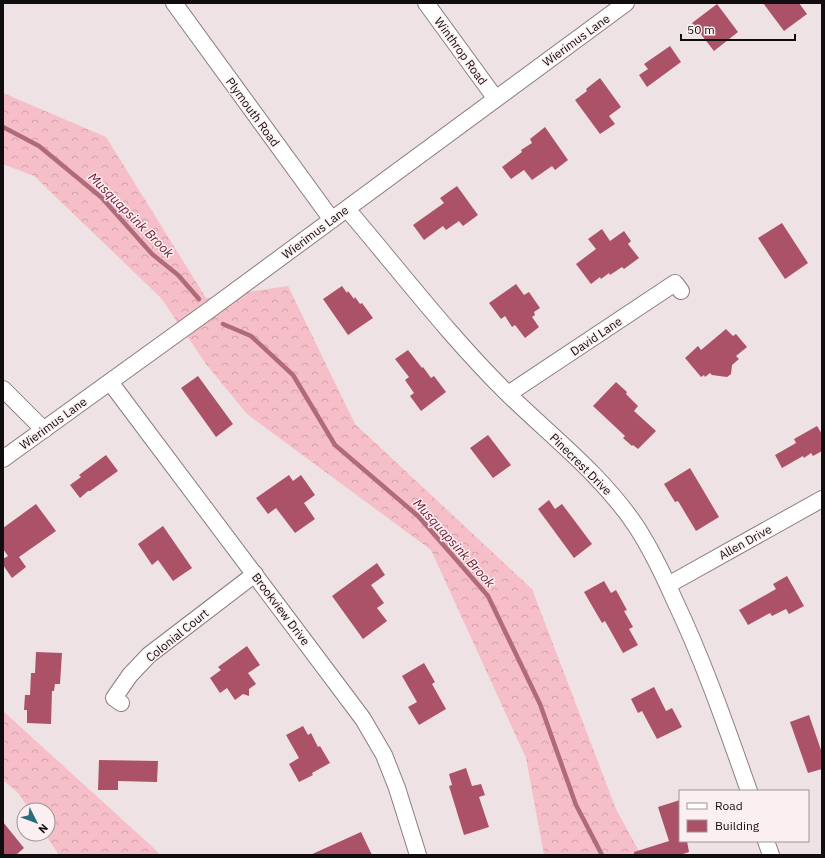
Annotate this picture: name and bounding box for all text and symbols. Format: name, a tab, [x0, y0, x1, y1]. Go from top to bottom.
street label: Wierimus Lane	[539, 10, 613, 69]
street label: Winthrop Road	[431, 14, 491, 88]
scale bar	[681, 16, 795, 42]
text: 50 m	[687, 22, 715, 37]
street label: Plymouth Road	[223, 74, 283, 150]
water label: Musquapsink Brook	[85, 169, 177, 261]
street label: Wierimus Lane	[279, 202, 352, 262]
street label: David Lane	[567, 313, 625, 359]
street label: Wierimus Lane	[16, 393, 90, 452]
street label: Pinecrest Drive	[547, 430, 615, 498]
water label: Musquapsink Brook	[410, 495, 499, 591]
street label: Allen Drive	[716, 521, 774, 563]
street label: Brookview Drive	[249, 570, 313, 649]
street label: Colonial Court	[143, 605, 211, 665]
legend	[679, 790, 809, 842]
text: Road	[715, 798, 743, 813]
north arrow	[16, 802, 56, 842]
text: Building	[715, 818, 760, 833]
text: N	[36, 821, 51, 836]

